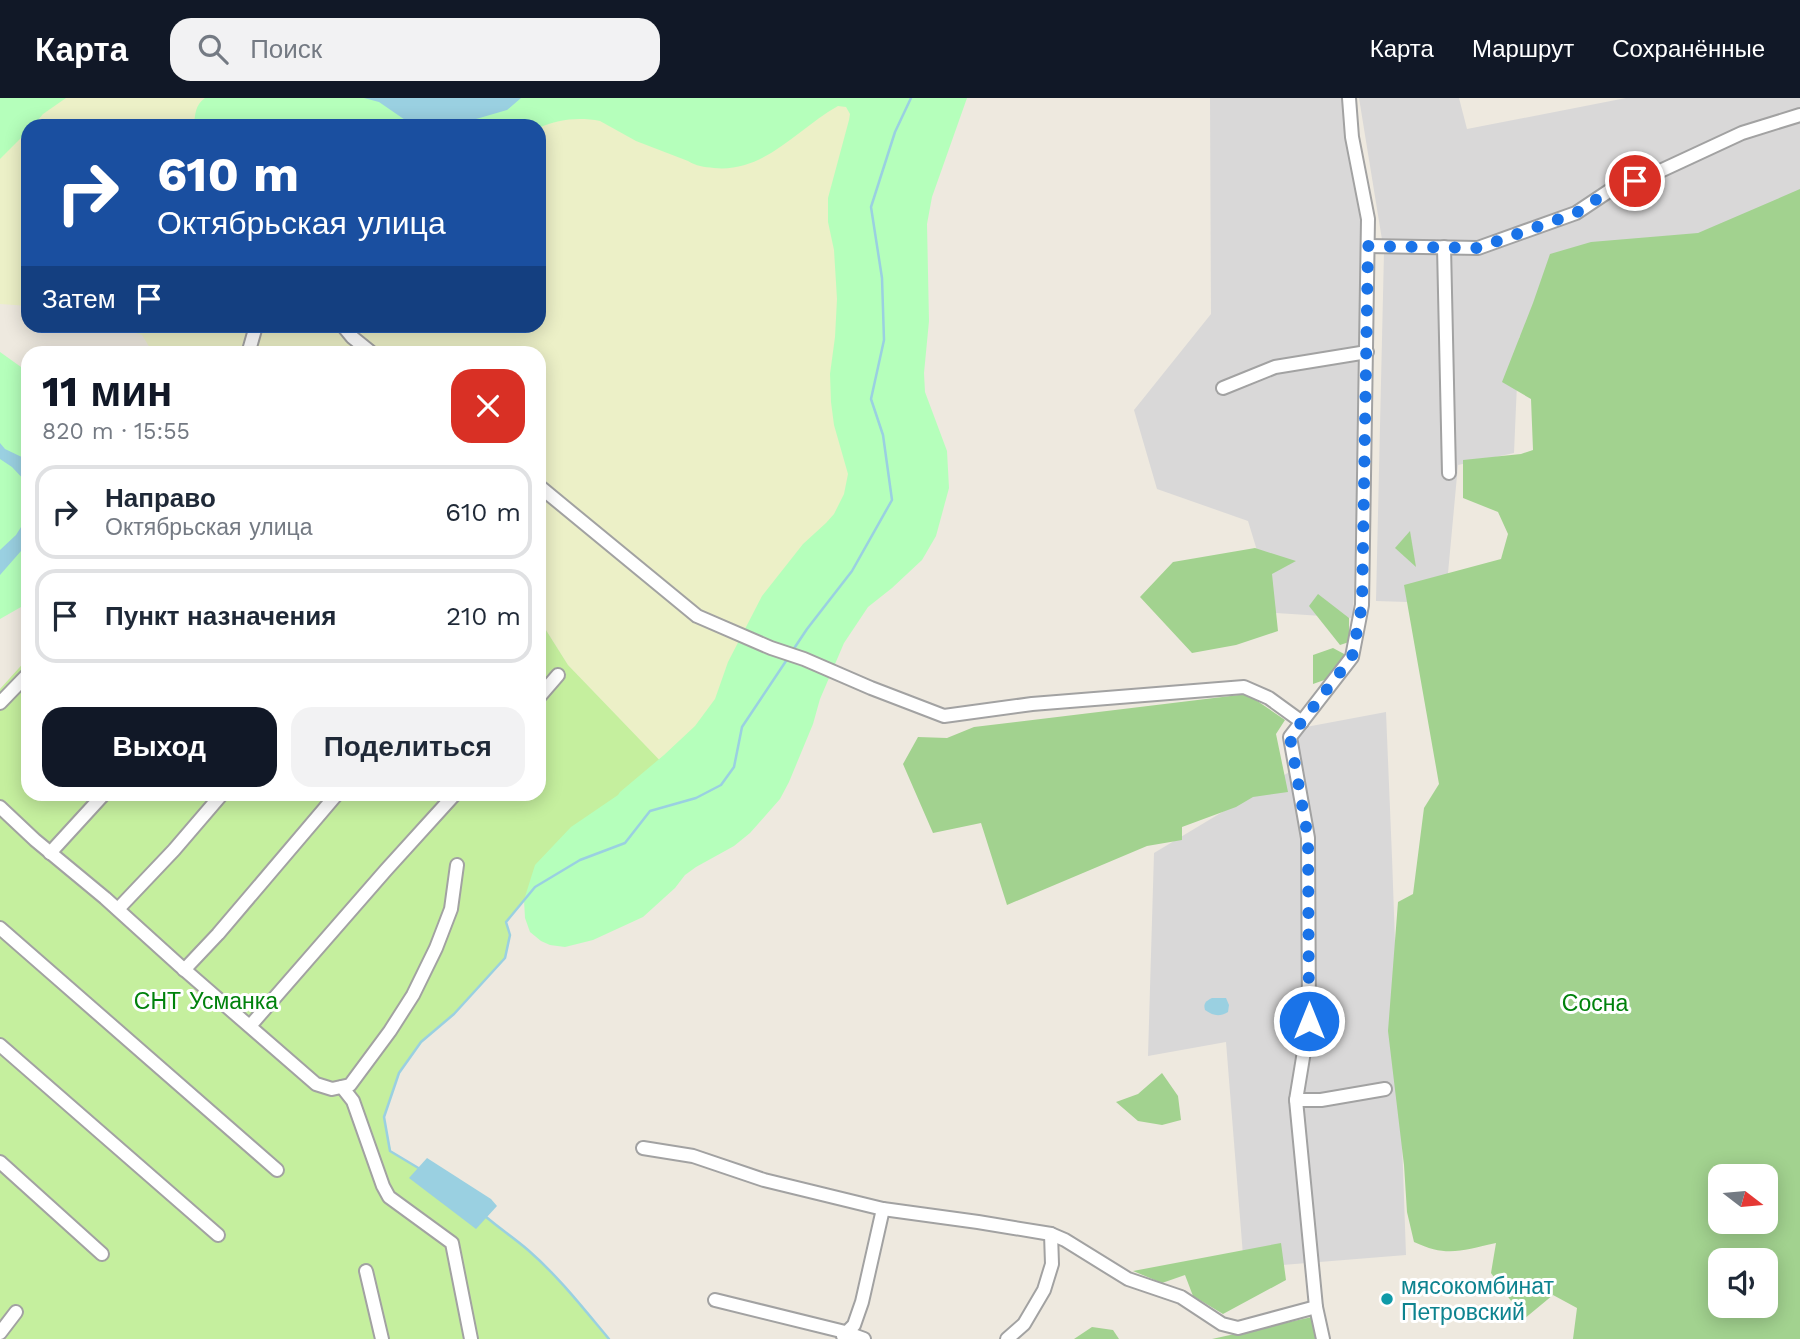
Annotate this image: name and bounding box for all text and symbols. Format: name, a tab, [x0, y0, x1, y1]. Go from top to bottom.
search box	[170, 18, 660, 81]
text: Карта	[35, 30, 128, 69]
icon: search	[194, 30, 232, 68]
text: Поиск	[250, 34, 322, 64]
text: Карта	[1370, 35, 1434, 63]
text: Маршрут	[1472, 35, 1574, 63]
text: Сохранённые	[1612, 35, 1765, 63]
text: 610 m	[157, 145, 299, 203]
icon: right	[42, 147, 133, 238]
pin	[1605, 151, 1665, 211]
icon: arrive	[1616, 162, 1654, 200]
text: Октябрьская улица	[157, 204, 446, 242]
icon: arrive	[130, 280, 168, 318]
text: Затем	[42, 284, 116, 314]
text: 11 мин	[42, 367, 172, 416]
button: close	[451, 369, 525, 443]
text: 820 m · 15:55	[42, 418, 190, 445]
text: Направо	[105, 483, 216, 513]
icon: right	[46, 493, 84, 531]
text: 610 m	[445, 497, 521, 527]
text: Октябрьская улица	[105, 514, 313, 541]
icon: arrive	[46, 597, 84, 635]
text: Пункт назначения	[105, 601, 336, 631]
text: 210 m	[446, 601, 521, 631]
button: Выход	[42, 707, 277, 787]
button: Поделиться	[291, 707, 525, 787]
position arrow	[1272, 984, 1346, 1058]
park label: СНТ Усманка	[134, 988, 278, 1015]
park label: Сосна	[1562, 990, 1628, 1017]
north arrow	[1708, 1164, 1778, 1234]
map controls	[1708, 1164, 1778, 1318]
button: sound	[1708, 1248, 1778, 1318]
place label: мясокомбинат Петровский	[1401, 1273, 1554, 1326]
marker: мясокомбинат Петровский	[1379, 1291, 1395, 1307]

